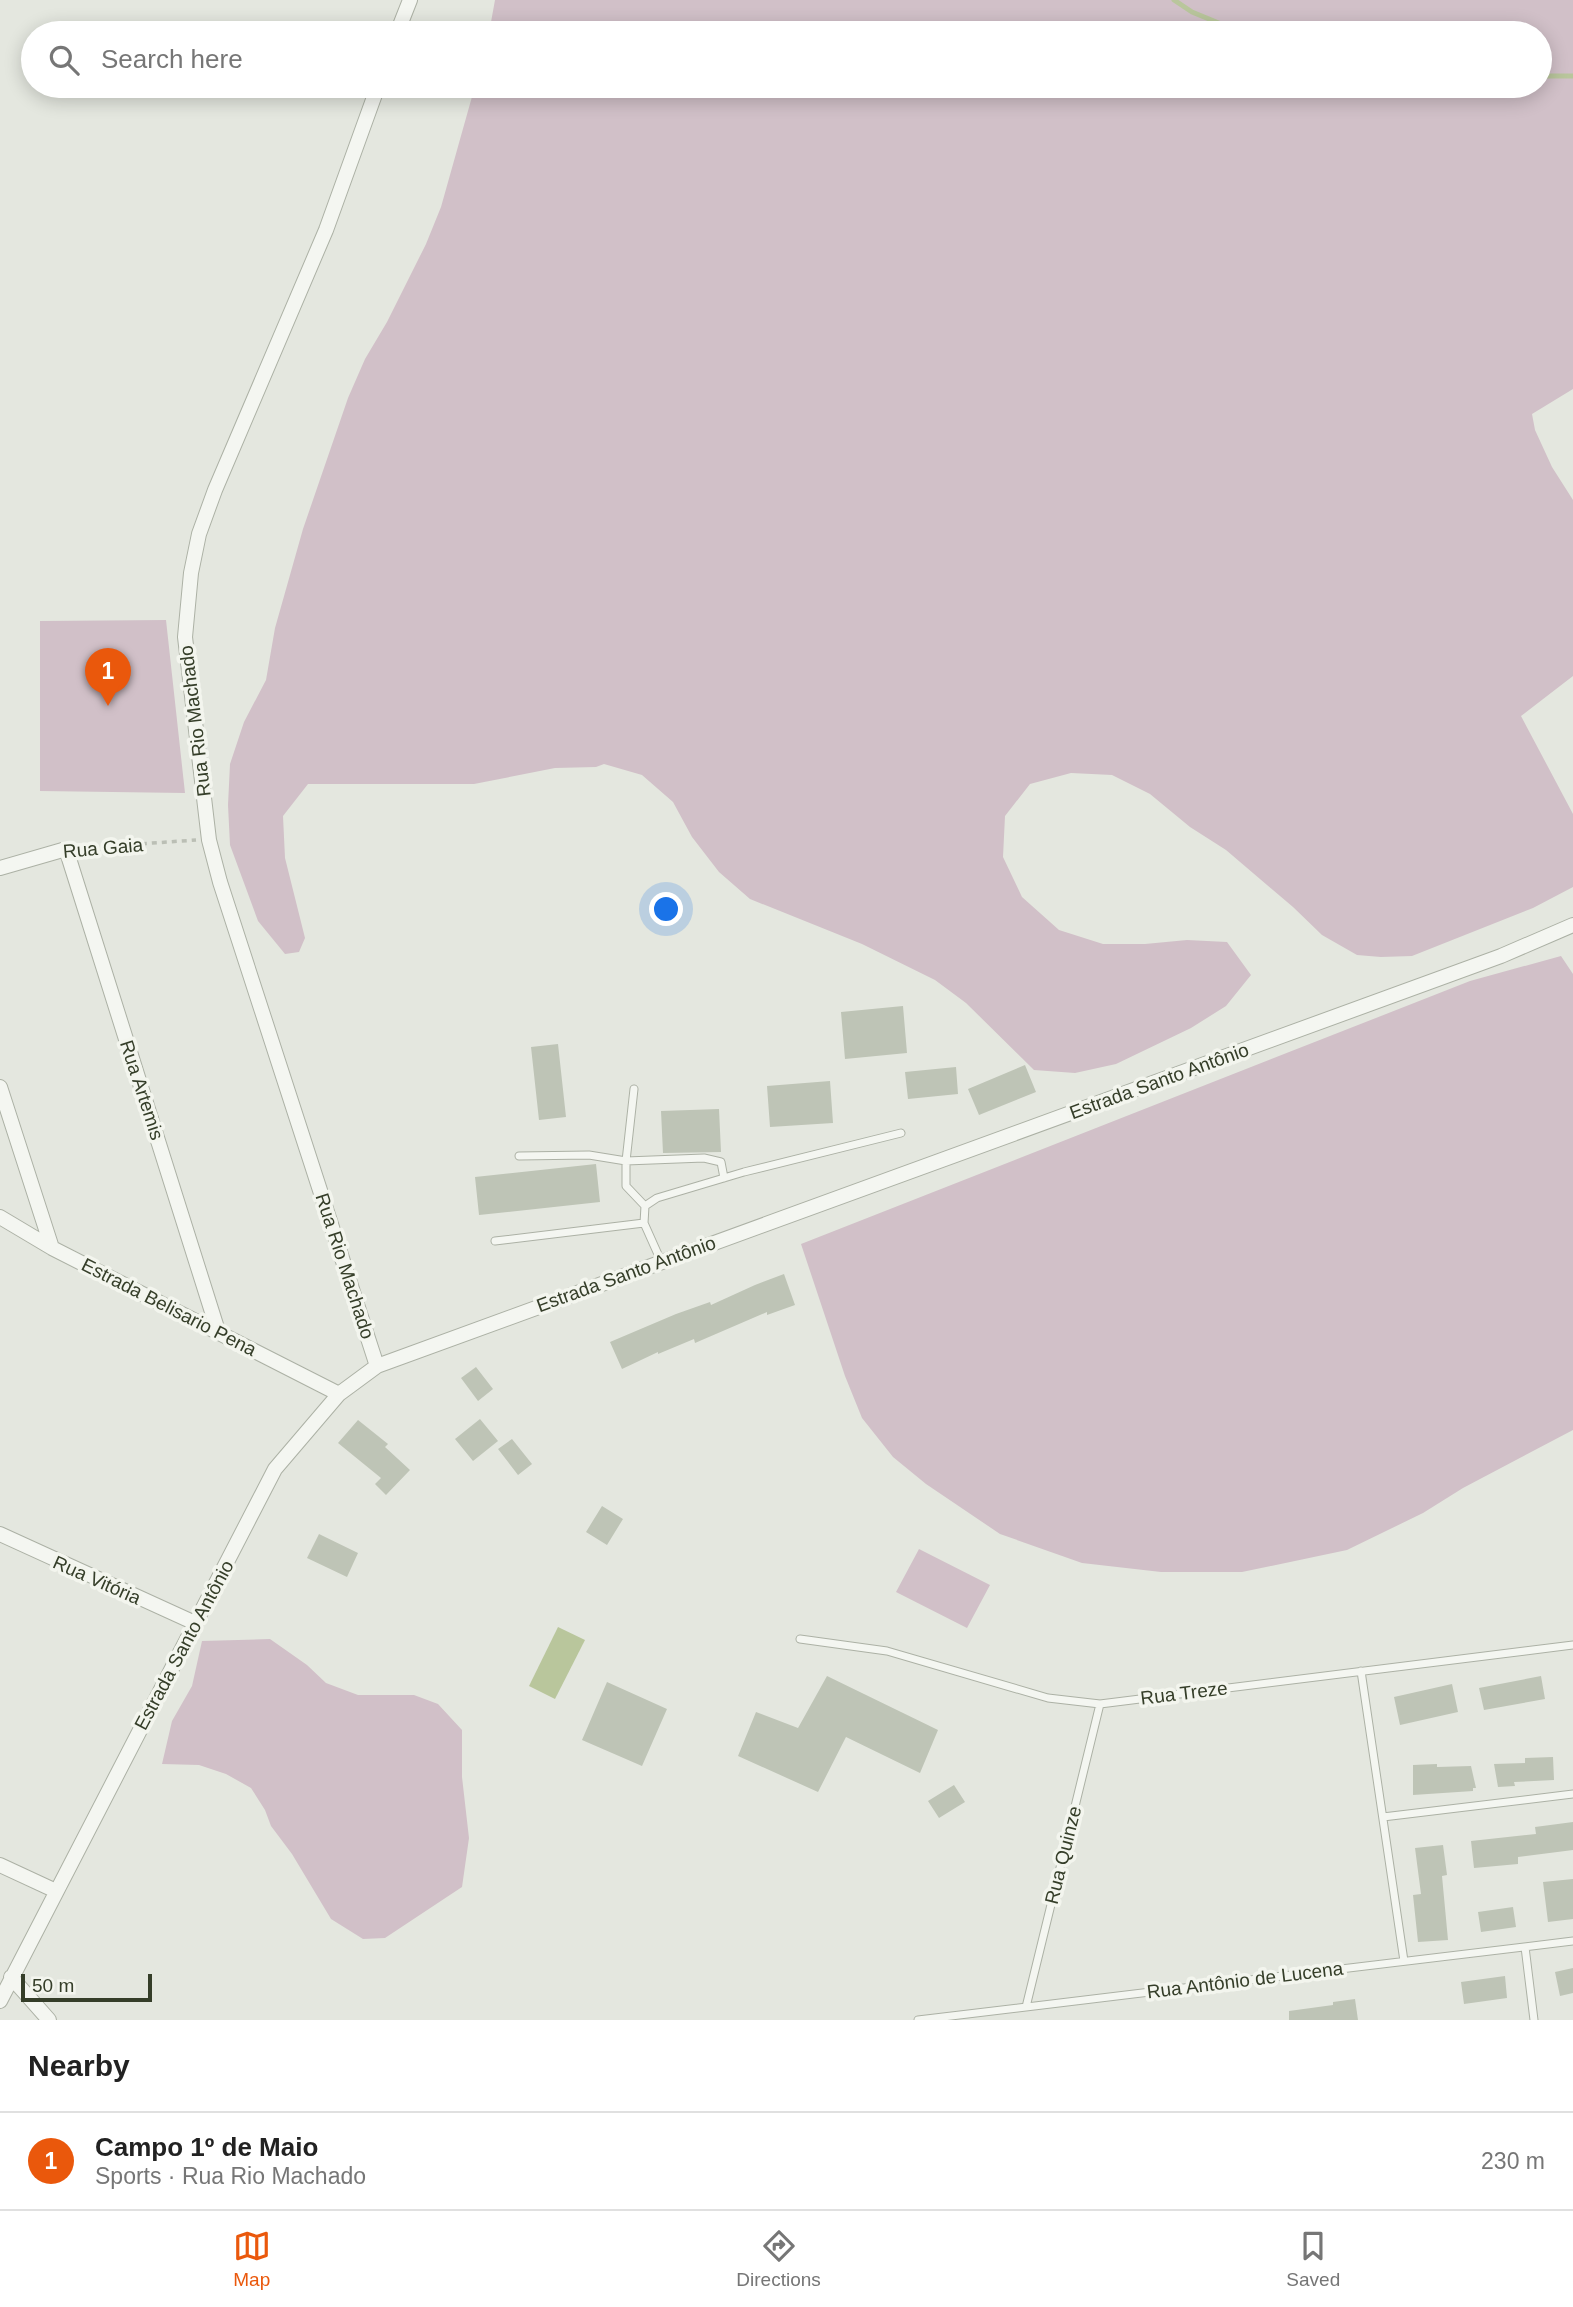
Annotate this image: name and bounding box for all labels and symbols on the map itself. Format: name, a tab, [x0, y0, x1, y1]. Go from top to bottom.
street label: Rua Rio Machado	[175, 644, 215, 798]
pin: 1	[85, 648, 131, 706]
street label: Rua Gaia	[62, 834, 144, 862]
your location	[649, 892, 683, 926]
street label: Rua Artemis	[116, 1038, 168, 1142]
street label: Estrada Santo Antônio	[1067, 1039, 1251, 1123]
street label: Rua Rio Machado	[312, 1190, 378, 1342]
street label: Estrada Santo Antônio	[534, 1232, 718, 1316]
street label: Estrada Belisario Pena	[78, 1254, 260, 1360]
street label: Rua Vitória	[50, 1551, 144, 1609]
street label: Estrada Santo Antônio	[130, 1557, 238, 1733]
street label: Rua Treze	[1139, 1677, 1229, 1709]
street label: Rua Quinze	[1041, 1804, 1085, 1906]
street label: Rua Antônio de Lucena	[1146, 1957, 1345, 2002]
scale bar	[21, 1971, 152, 2003]

